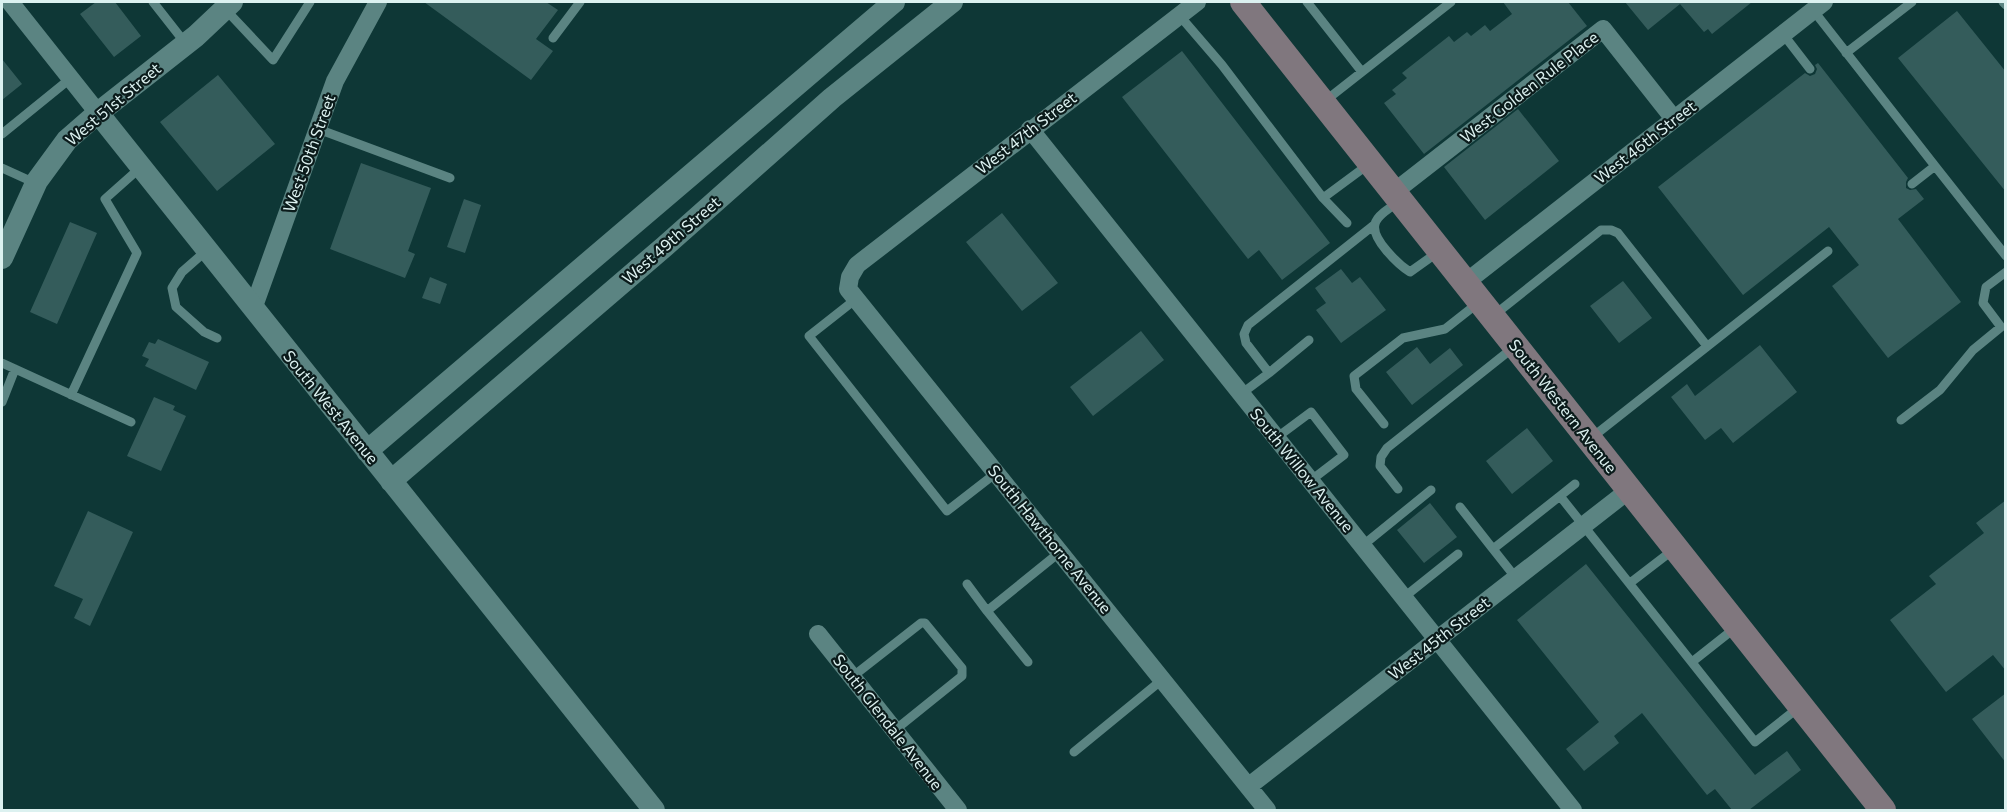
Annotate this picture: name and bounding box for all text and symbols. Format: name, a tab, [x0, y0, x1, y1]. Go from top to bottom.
street label: West Golden Rule Place	[1456, 27, 1601, 146]
street label: West 51st Street	[61, 58, 165, 149]
street label: West 47th Street	[972, 87, 1080, 178]
street label: West 50th Street	[278, 91, 339, 214]
street label: West 46th Street	[1590, 96, 1700, 187]
street label: West 49th Street	[618, 192, 724, 287]
street label: South Western Avenue	[1505, 335, 1621, 476]
street label: South West Avenue	[280, 346, 383, 467]
street label: South Willow Avenue	[1247, 404, 1358, 535]
street label: South Hawthorne Avenue	[985, 461, 1116, 617]
street label: West 45th Street	[1384, 592, 1493, 683]
street label: South Glendale Avenue	[830, 650, 947, 793]

